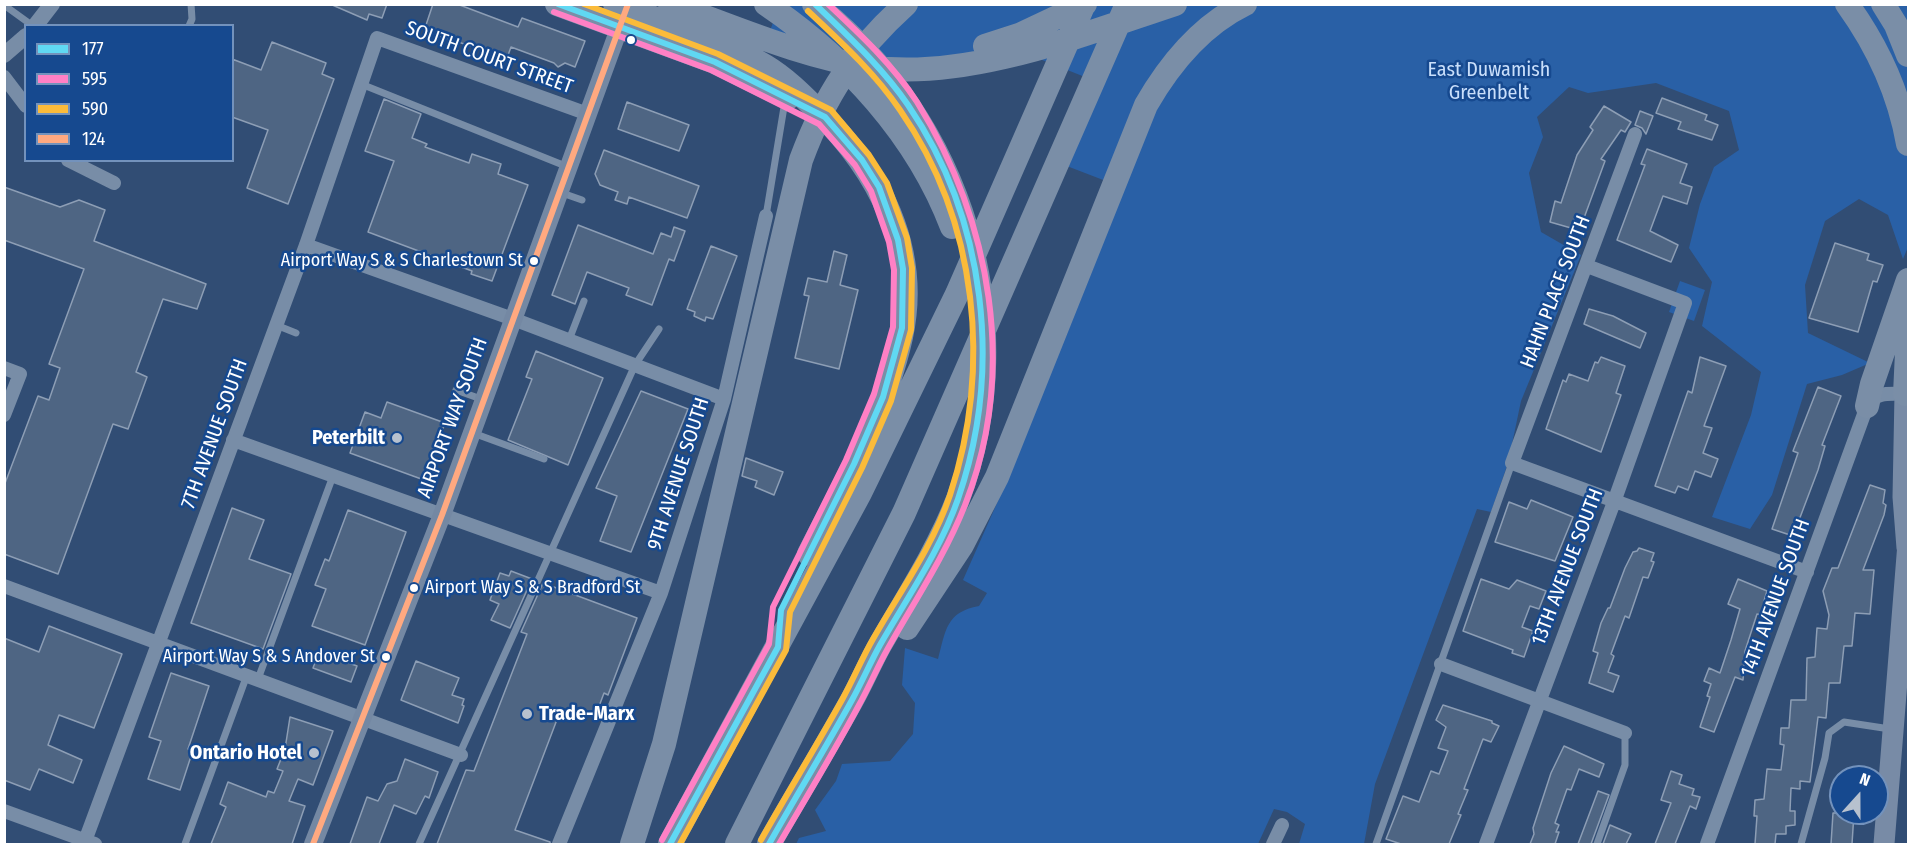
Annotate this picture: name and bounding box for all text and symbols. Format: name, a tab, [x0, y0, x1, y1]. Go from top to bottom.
street label: SOUTH COURT STREET	[402, 17, 576, 99]
legend	[24, 24, 234, 162]
unlabelled marker	[625, 34, 637, 46]
text: 177	[82, 38, 104, 60]
park label: East Duwamish Greenbelt	[1428, 58, 1550, 105]
text: 595	[82, 68, 107, 90]
text: 590	[82, 98, 108, 120]
text: 124	[82, 128, 105, 150]
street label: HAHN PLACE SOUTH	[1516, 212, 1596, 372]
place label: Airport Way S & S Charlestown St	[281, 250, 523, 272]
marker: Airport Way S & S Charlestown St	[528, 255, 540, 267]
street label: AIRPORT WAY SOUTH	[413, 335, 493, 501]
street label: 7TH AVENUE SOUTH	[177, 356, 253, 512]
street label: 9TH AVENUE SOUTH	[643, 395, 715, 553]
place label: Peterbilt	[312, 426, 385, 450]
marker: Peterbilt	[390, 431, 404, 445]
street label: 13TH AVENUE SOUTH	[1527, 485, 1609, 649]
street label: 14TH AVENUE SOUTH	[1736, 516, 1816, 680]
place label: Airport Way S & S Bradford St	[425, 577, 640, 599]
marker: Airport Way S & S Bradford St	[408, 582, 420, 594]
place label: Airport Way S & S Andover St	[163, 646, 375, 668]
marker: Airport Way S & S Andover St	[380, 651, 392, 663]
place label: Trade-Marx	[539, 702, 634, 726]
marker: Trade-Marx	[520, 707, 534, 721]
place label: Ontario Hotel	[190, 741, 302, 765]
marker: Ontario Hotel	[307, 746, 321, 760]
north arrow	[1829, 765, 1889, 825]
text: N	[1857, 769, 1873, 790]

